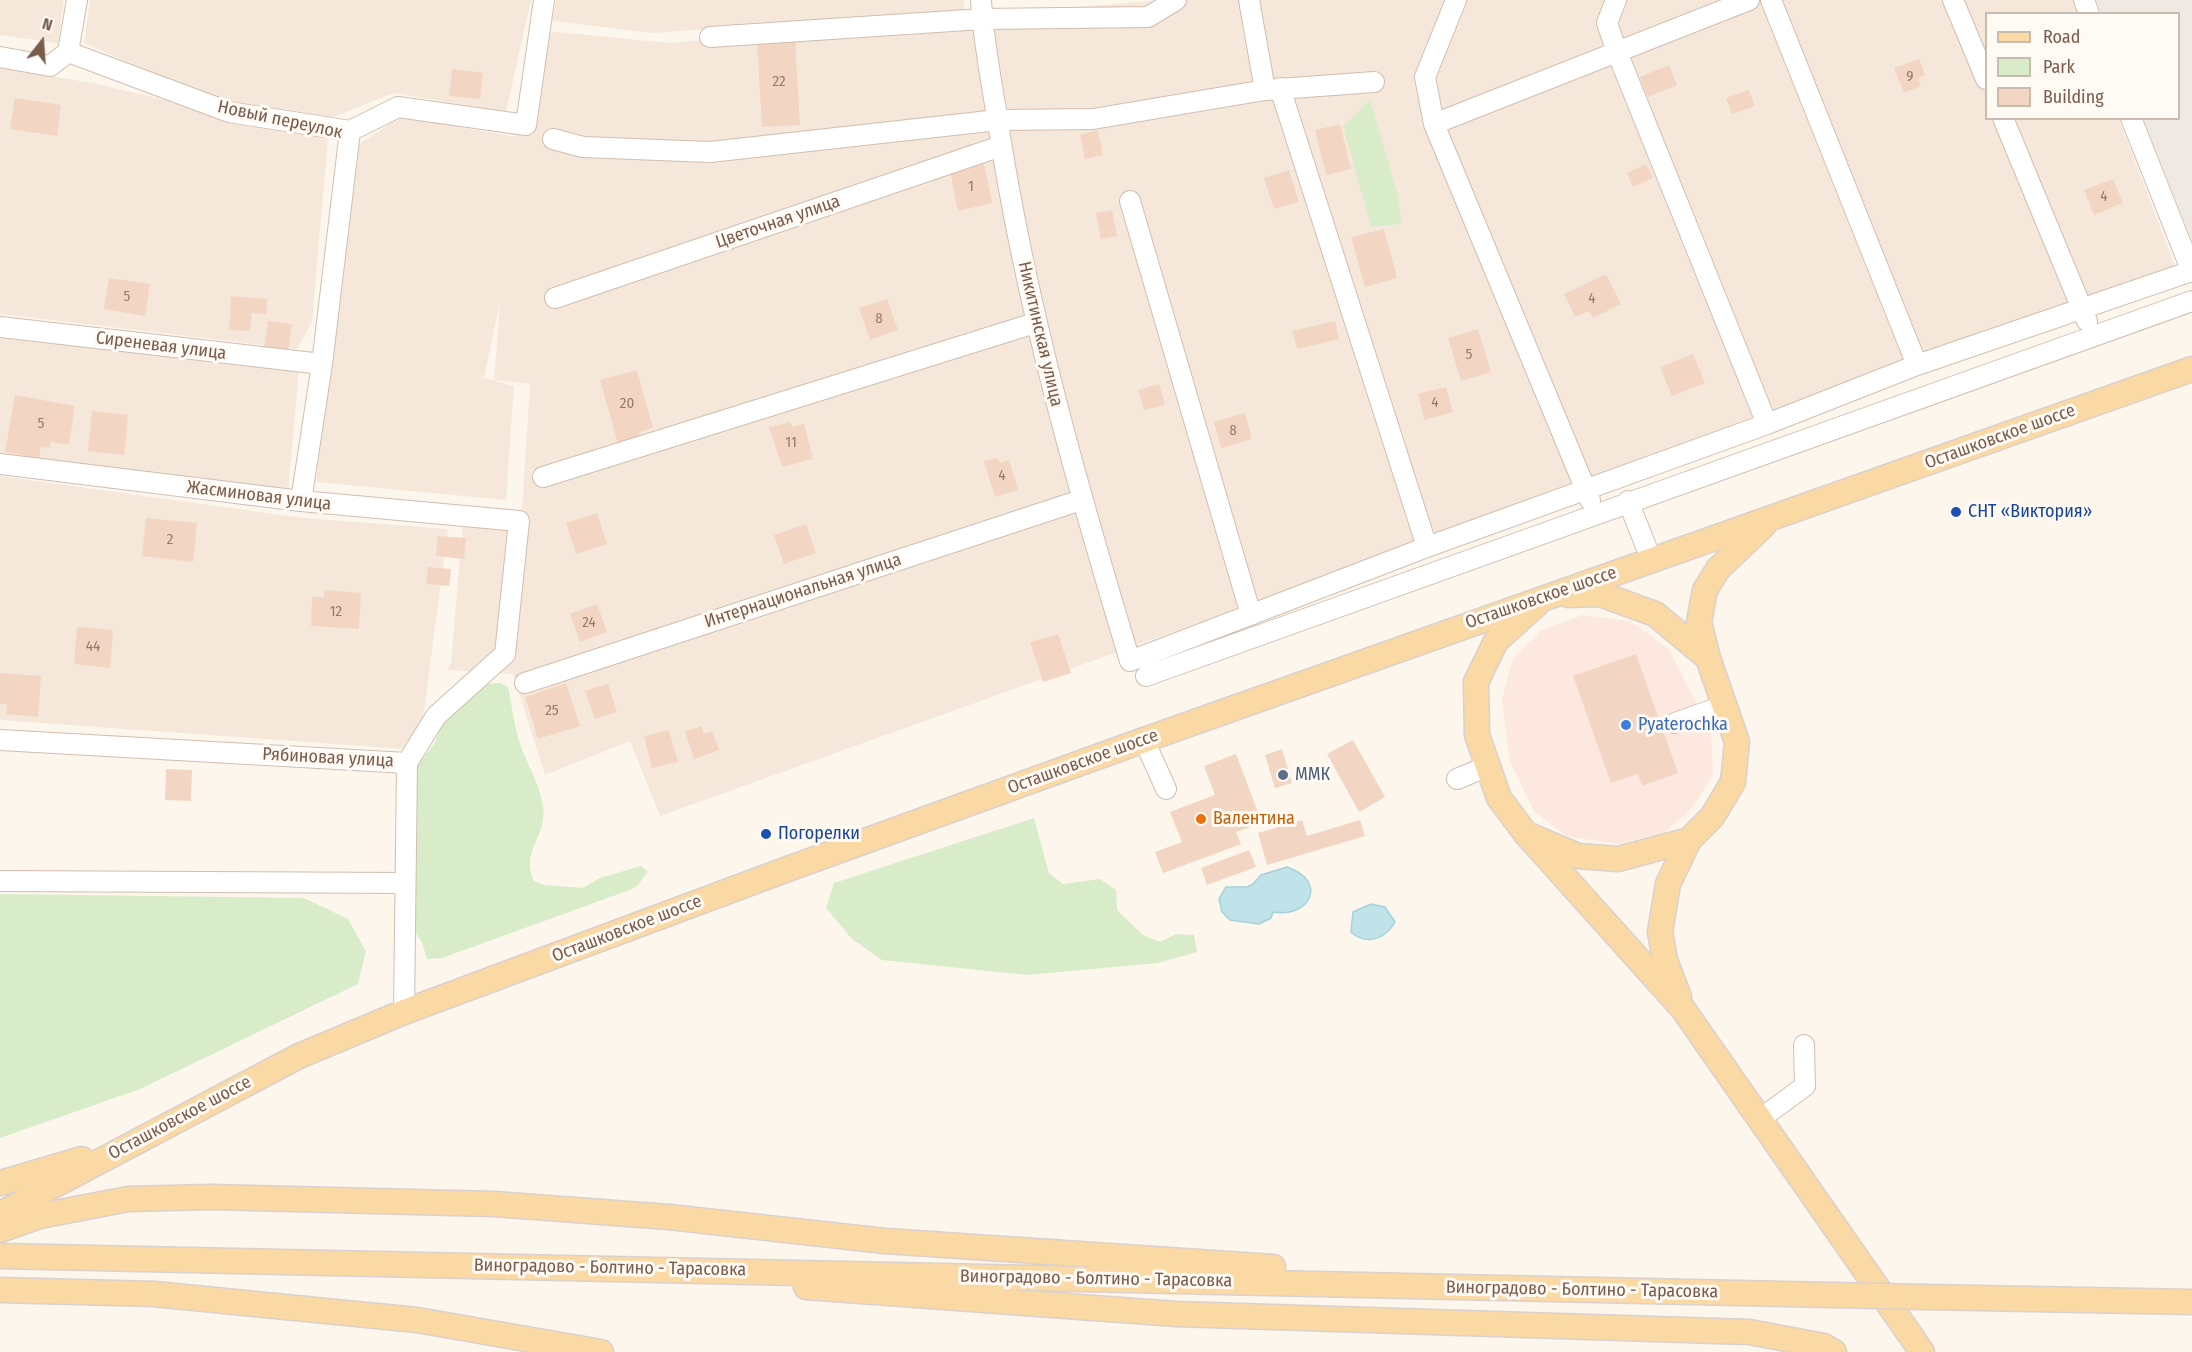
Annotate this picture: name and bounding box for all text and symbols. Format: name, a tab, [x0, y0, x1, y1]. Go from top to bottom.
north arrow	[12, 12, 72, 72]
legend	[1985, 12, 2180, 120]
text: N	[40, 14, 55, 35]
text: Road	[2043, 26, 2080, 48]
text: Park	[2043, 56, 2075, 78]
house number: 9	[1906, 68, 1914, 86]
house number: 22	[772, 73, 786, 91]
text: Building	[2043, 86, 2104, 108]
street label: Новый переулок	[216, 96, 344, 144]
house number: 1	[968, 178, 974, 196]
house number: 4	[2100, 188, 2108, 206]
street label: Цветочная улица	[713, 191, 843, 253]
street label: Никитинская улица	[1013, 259, 1067, 409]
house number: 5	[124, 288, 130, 306]
house number: 4	[1588, 290, 1596, 308]
house number: 8	[875, 310, 883, 328]
street label: Сиреневая улица	[94, 327, 228, 365]
house number: 5	[1466, 346, 1472, 364]
house number: 4	[1431, 394, 1439, 412]
house number: 20	[620, 395, 634, 413]
street label: Осташковское шоссе	[1922, 400, 2078, 474]
house number: 5	[38, 415, 44, 433]
house number: 8	[1229, 422, 1237, 440]
house number: 11	[785, 434, 797, 452]
house number: 4	[998, 467, 1006, 485]
street label: Жасминовая улица	[186, 476, 332, 516]
place label: СНТ «Виктория»	[1968, 501, 2092, 523]
marker: СНТ «Виктория»	[1949, 505, 1963, 519]
house number: 2	[167, 531, 173, 549]
street label: Интернациональная улица	[702, 549, 904, 633]
street label: Осташковское шоссе	[1462, 562, 1620, 634]
house number: 12	[330, 603, 342, 621]
house number: 24	[582, 614, 596, 632]
house number: 44	[86, 638, 100, 656]
house number: 25	[545, 702, 559, 720]
place label: Pyaterochka	[1638, 714, 1728, 736]
marker: Pyaterochka	[1619, 718, 1633, 732]
street label: Осташковское шоссе	[1005, 725, 1161, 799]
street label: Рябиновая улица	[262, 744, 394, 772]
place label: ММК	[1295, 764, 1330, 786]
marker: ММК	[1276, 768, 1290, 782]
place label: Валентина	[1213, 808, 1295, 830]
marker: Валентина	[1194, 812, 1208, 826]
place label: Погорелки	[778, 823, 860, 845]
marker: Погорелки	[759, 827, 773, 841]
street label: Осташковское шоссе	[549, 890, 705, 968]
street label: Осташковское шоссе	[105, 1071, 255, 1165]
street label: Виноградово - Болтино - Тарасовка	[474, 1255, 746, 1281]
street label: Виноградово - Болтино - Тарасовка	[960, 1266, 1232, 1292]
street label: Виноградово - Болтино - Тарасовка	[1446, 1277, 1718, 1303]

